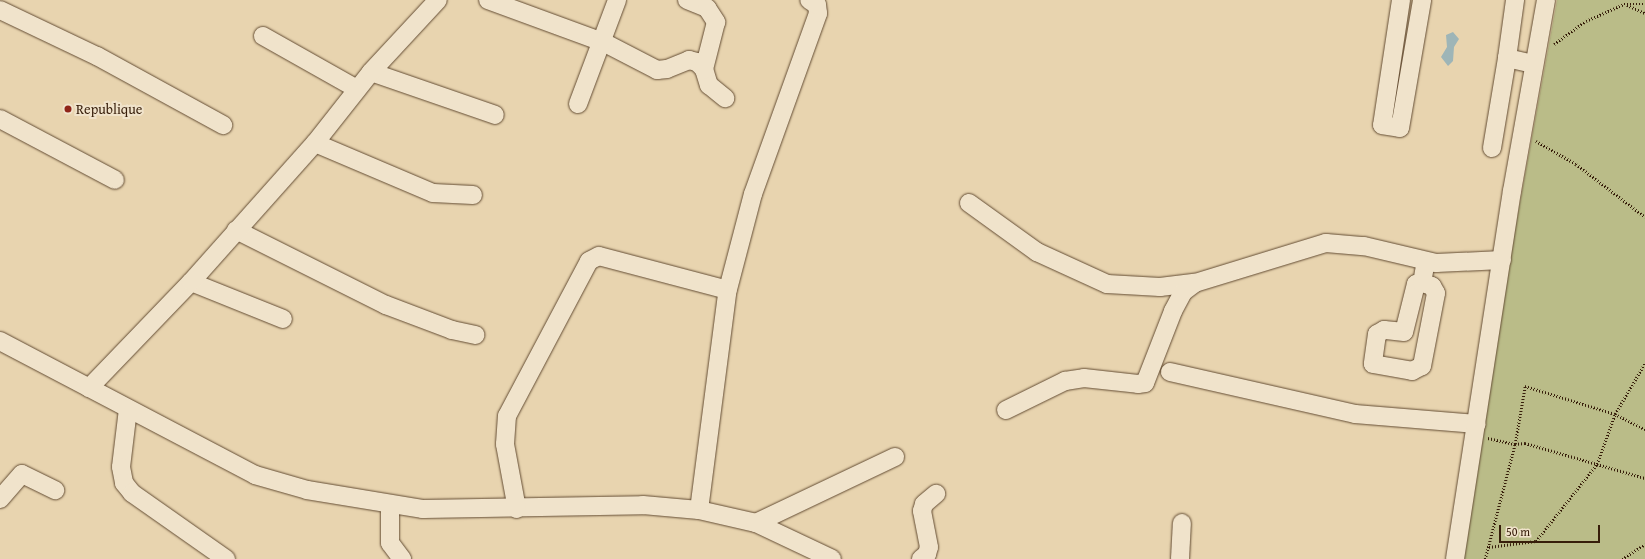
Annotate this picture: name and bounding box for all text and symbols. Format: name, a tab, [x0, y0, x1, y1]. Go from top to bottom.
place label: Republique	[76, 101, 142, 117]
marker: Republique	[63, 104, 73, 114]
scale bar	[1501, 517, 1602, 543]
text: 50 m	[1506, 523, 1530, 540]

